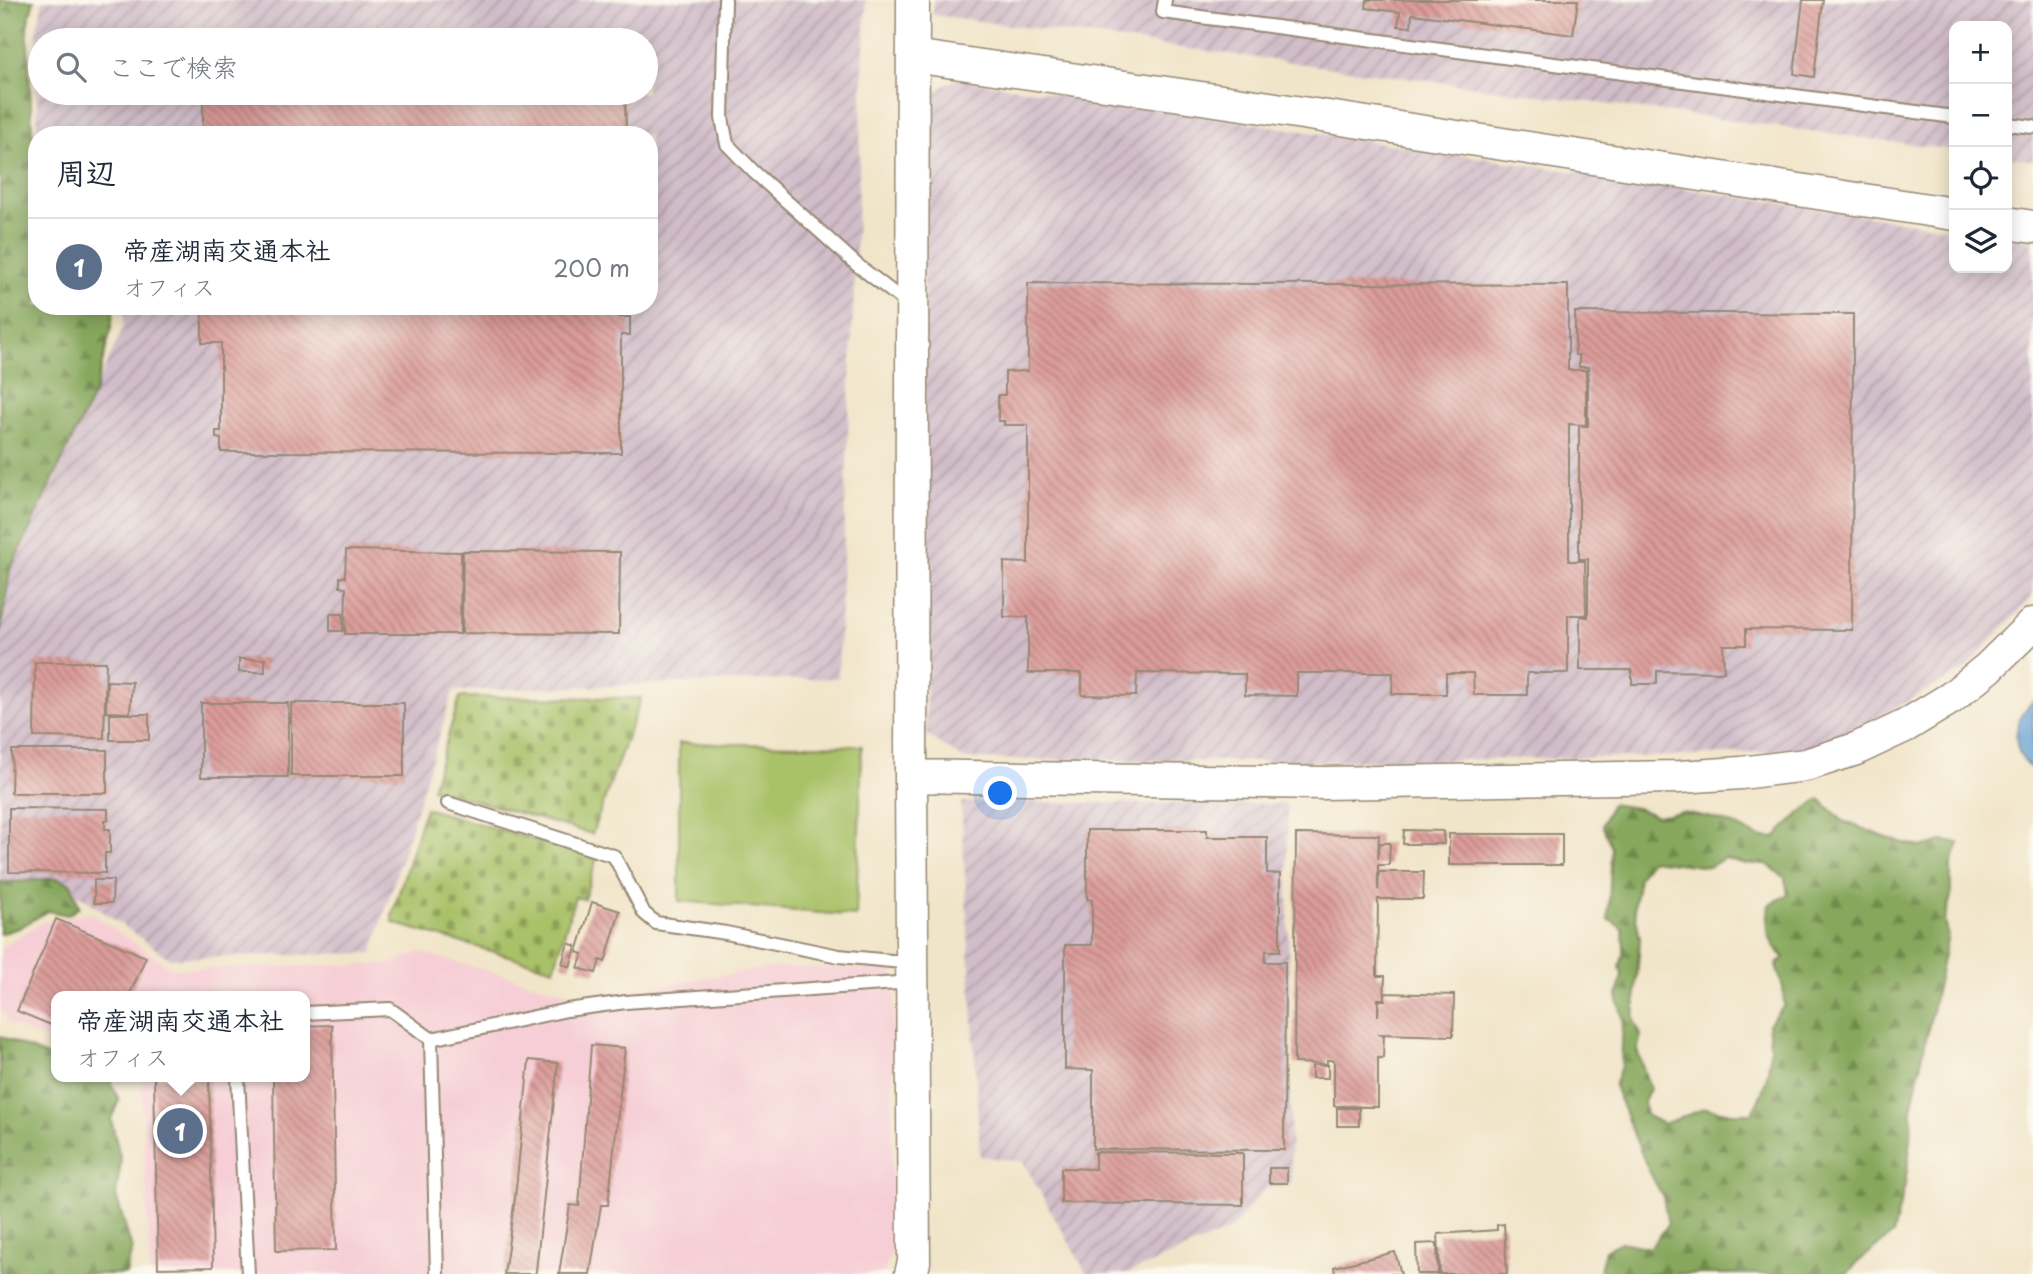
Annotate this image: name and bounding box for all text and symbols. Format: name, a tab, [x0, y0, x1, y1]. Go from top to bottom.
map controls	[1949, 21, 2012, 273]
button: +	[1949, 21, 2012, 84]
search box	[28, 28, 658, 105]
text: ここで検索	[108, 47, 238, 86]
icon: search	[52, 48, 90, 86]
button: −	[1949, 84, 2012, 147]
button: locate	[1949, 147, 2012, 210]
text: 周辺	[56, 149, 116, 194]
button: layers	[1949, 210, 2012, 273]
text: 帝産湖南交通本社	[123, 230, 331, 269]
text: 1	[74, 250, 85, 285]
text: 200 m	[553, 250, 630, 285]
text: オフィス	[123, 269, 215, 304]
your location	[983, 776, 1017, 810]
popup	[51, 991, 310, 1082]
text: 帝産湖南交通本社	[76, 1000, 285, 1039]
text: オフィス	[76, 1039, 168, 1074]
pin: 1	[157, 1105, 203, 1157]

